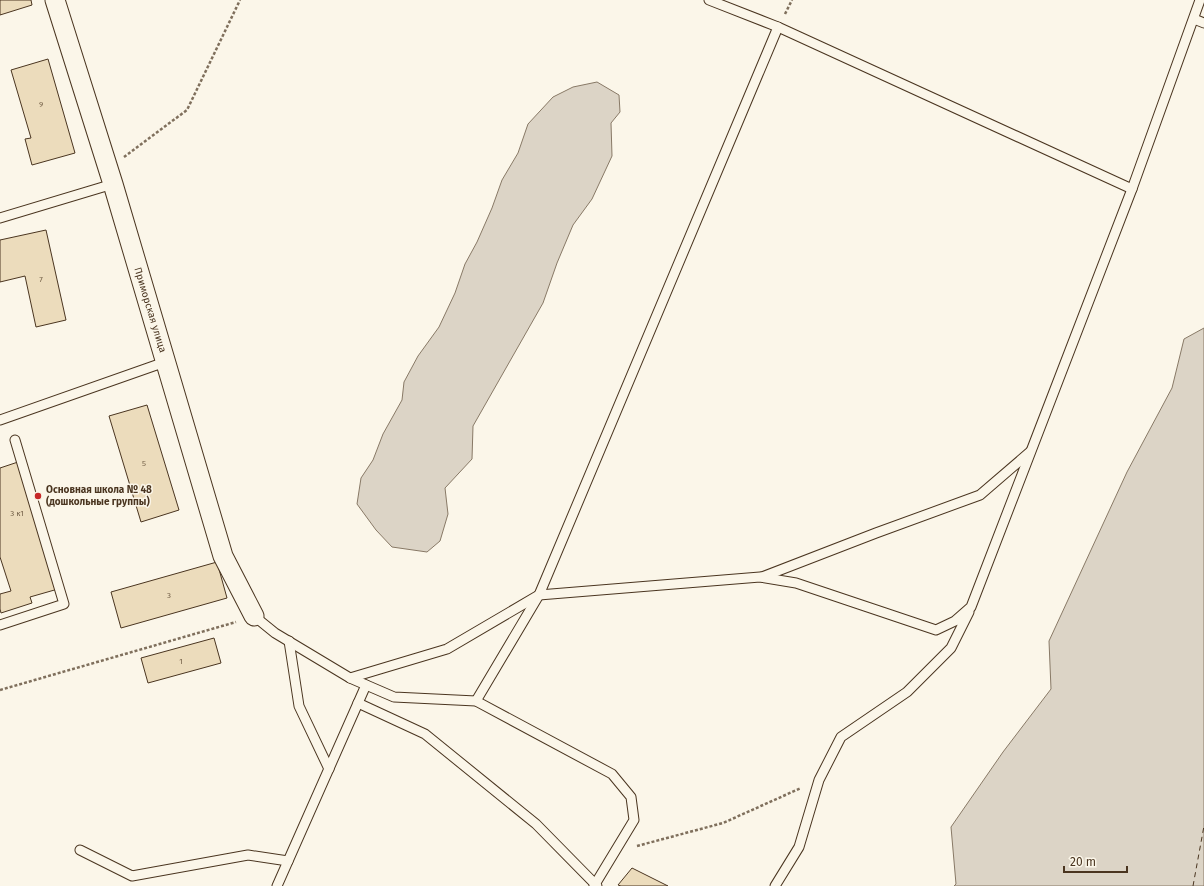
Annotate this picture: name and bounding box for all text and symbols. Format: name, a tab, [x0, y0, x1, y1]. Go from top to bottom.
house number: 9	[39, 100, 43, 109]
street label: Приморская улица	[131, 266, 169, 354]
house number: 7	[39, 275, 43, 284]
house number: 5	[142, 459, 146, 468]
place label: Основная школа № 48 (дошкольные группы)	[46, 484, 152, 508]
marker: Основная школа № 48 (дошкольные группы)	[33, 491, 43, 501]
house number: 3 к1	[10, 509, 24, 518]
house number: 3	[167, 591, 171, 600]
house number: 1	[179, 657, 183, 666]
scale bar	[1064, 848, 1127, 874]
text: 20 m	[1070, 855, 1096, 869]

